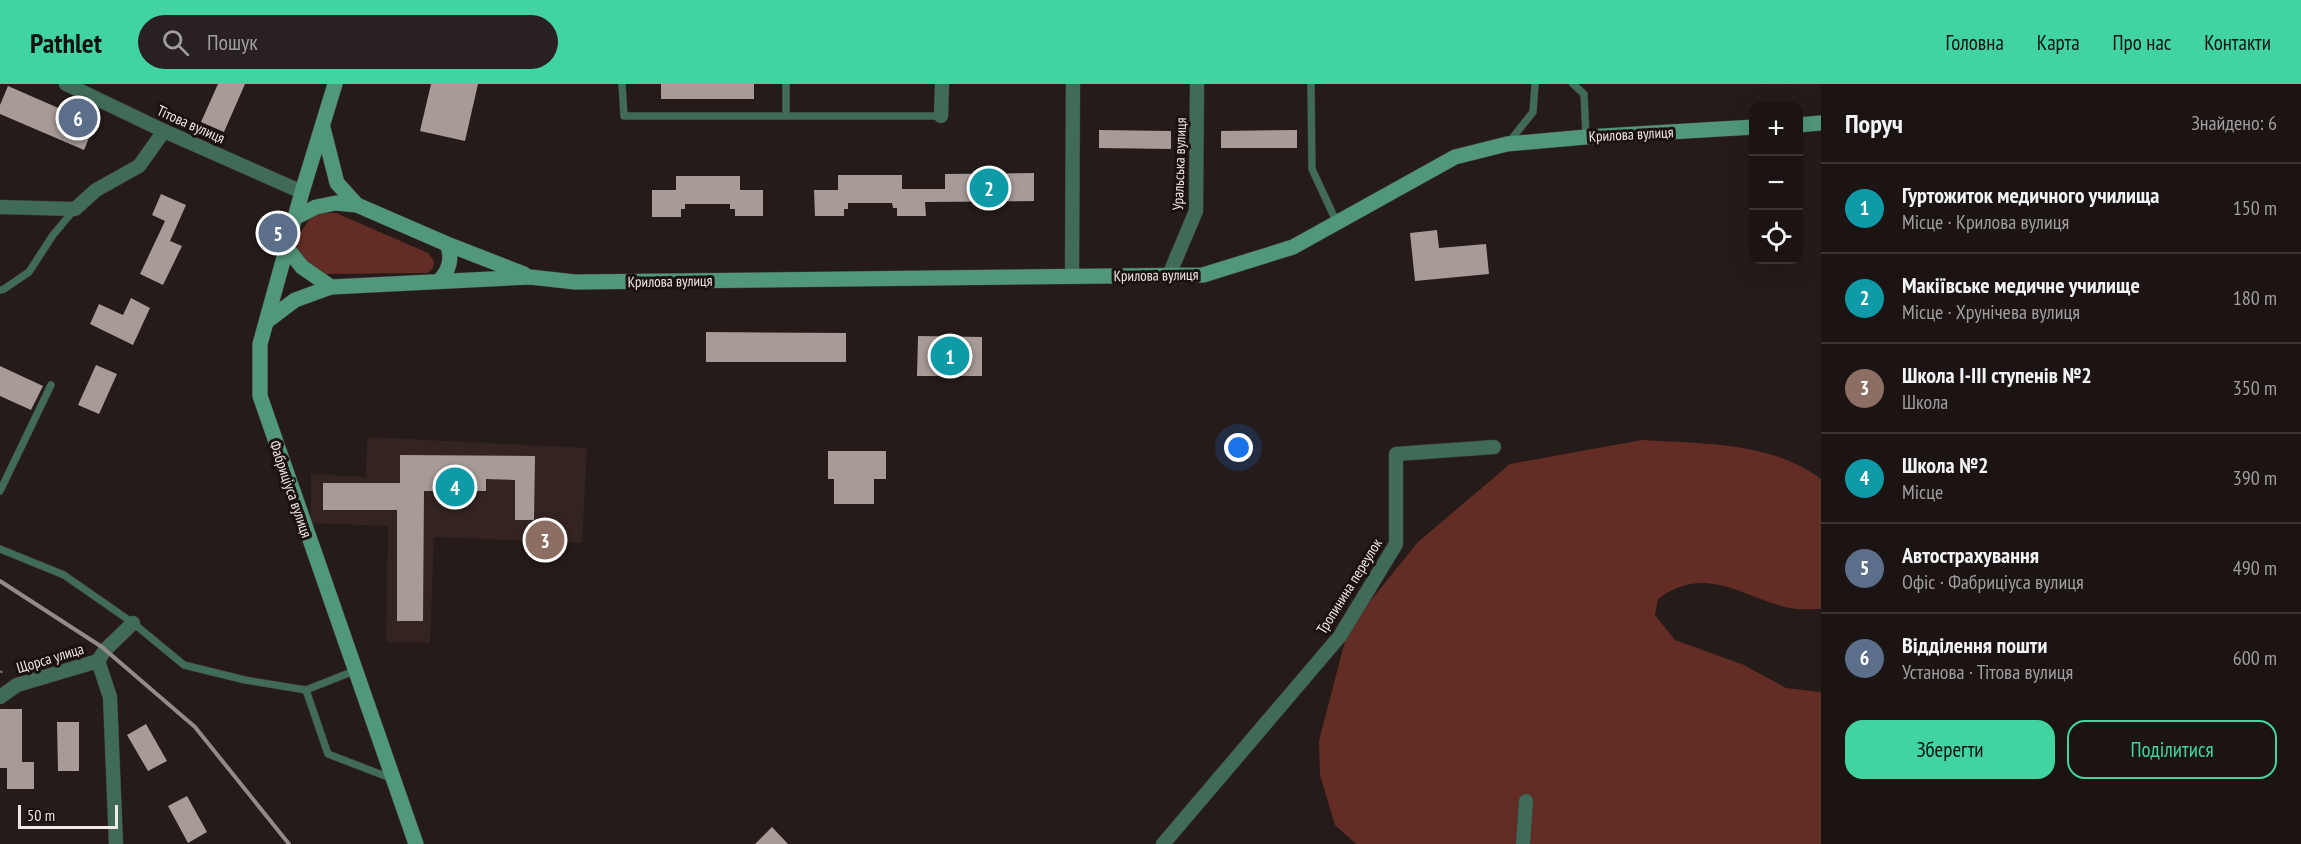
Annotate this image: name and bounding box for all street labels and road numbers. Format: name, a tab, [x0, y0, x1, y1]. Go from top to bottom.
street label: Тітова вулиця	[154, 101, 228, 147]
street label: Уральська вулиця	[1168, 117, 1190, 211]
street label: Крилова вулиця	[1588, 122, 1674, 146]
street label: Крилова вулиця	[1113, 265, 1199, 285]
street label: Крилова вулиця	[627, 271, 713, 291]
street label: Фабриціуса вулиця	[265, 438, 317, 540]
street label: Тропинина переулок	[1312, 535, 1386, 637]
street label: Щорса улица	[14, 639, 86, 677]

